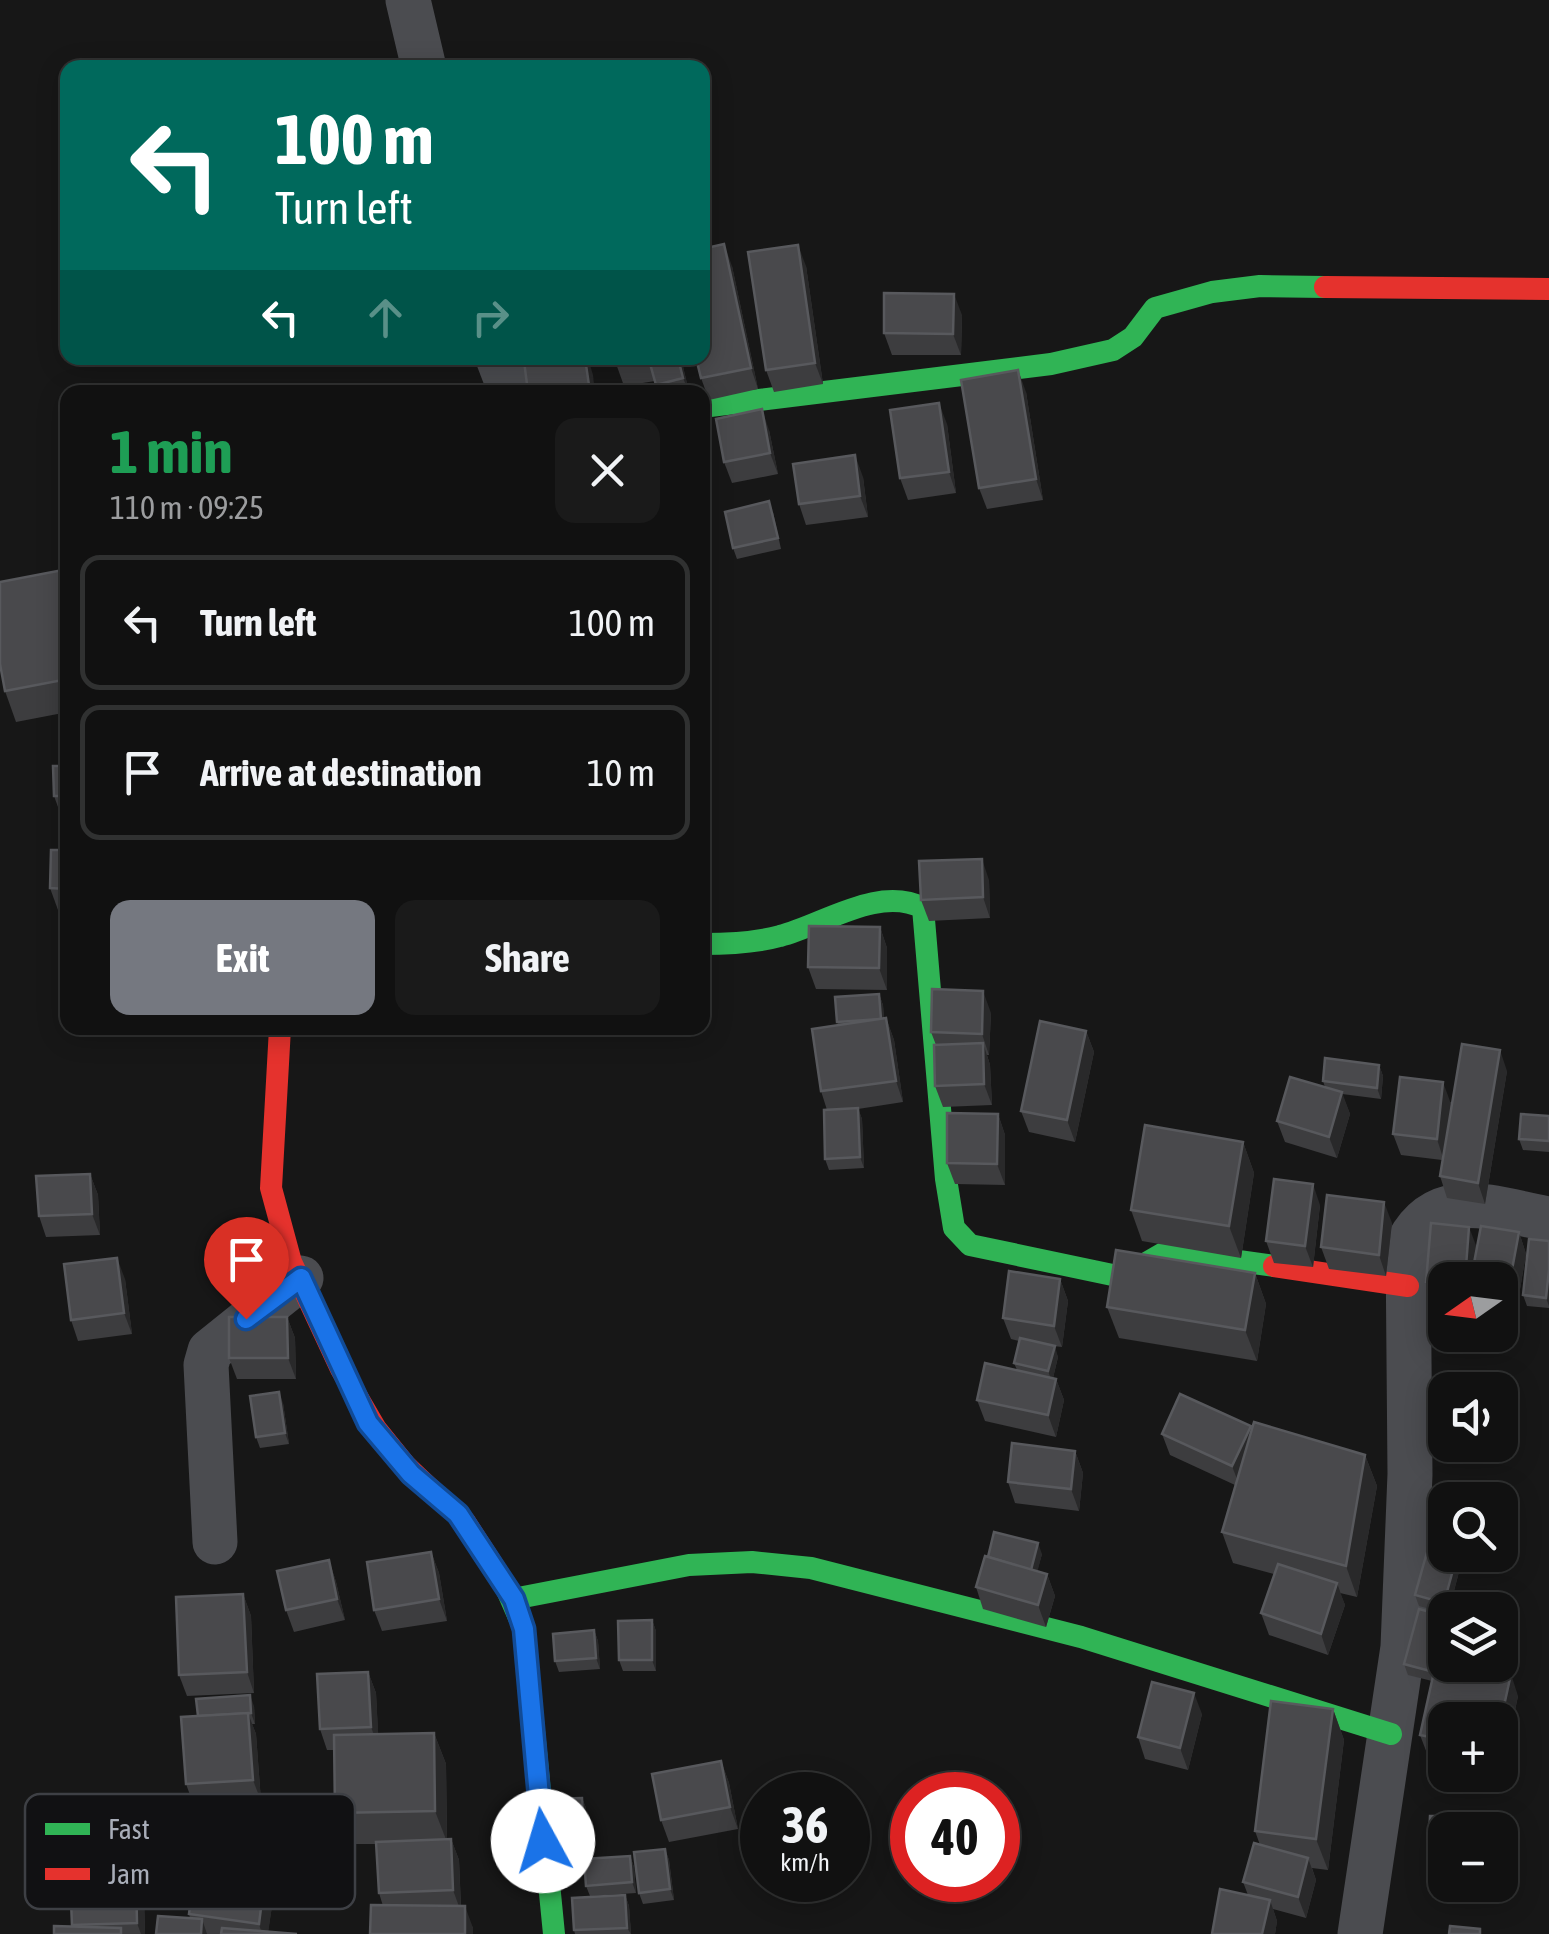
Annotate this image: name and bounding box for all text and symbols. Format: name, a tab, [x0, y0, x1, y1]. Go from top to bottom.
text: 100 m	[275, 99, 434, 179]
icon: left	[110, 100, 240, 230]
text: Turn left	[275, 182, 413, 234]
icon: left	[253, 290, 308, 345]
icon: ahead	[358, 290, 413, 345]
icon: right	[463, 290, 518, 345]
text: 1 min	[110, 417, 233, 486]
button: close	[555, 418, 660, 523]
text: 110 m · 09:25	[110, 489, 264, 526]
icon: left	[115, 595, 170, 650]
text: Turn left	[200, 601, 316, 644]
text: 100 m	[569, 601, 655, 644]
icon: arrive	[115, 745, 170, 800]
text: Arrive at destination	[200, 751, 482, 794]
text: 10 m	[587, 751, 655, 794]
button: Exit	[110, 900, 375, 1015]
button: Share	[395, 900, 660, 1015]
pin	[204, 1217, 289, 1320]
icon: arrive	[219, 1232, 274, 1287]
north arrow	[1428, 1262, 1518, 1352]
map controls	[1428, 1262, 1518, 1902]
button: sound	[1428, 1372, 1518, 1462]
button: search	[1428, 1482, 1518, 1572]
button: layers	[1428, 1592, 1518, 1682]
button: +	[1428, 1702, 1518, 1792]
speed limit sign: 40	[890, 1772, 1020, 1902]
position arrow	[491, 1789, 595, 1893]
legend	[25, 1794, 355, 1909]
text: 36	[781, 1796, 828, 1854]
button: −	[1428, 1812, 1518, 1902]
text: Fast	[108, 1813, 150, 1845]
text: km/h	[780, 1848, 830, 1876]
text: Jam	[108, 1858, 150, 1890]

